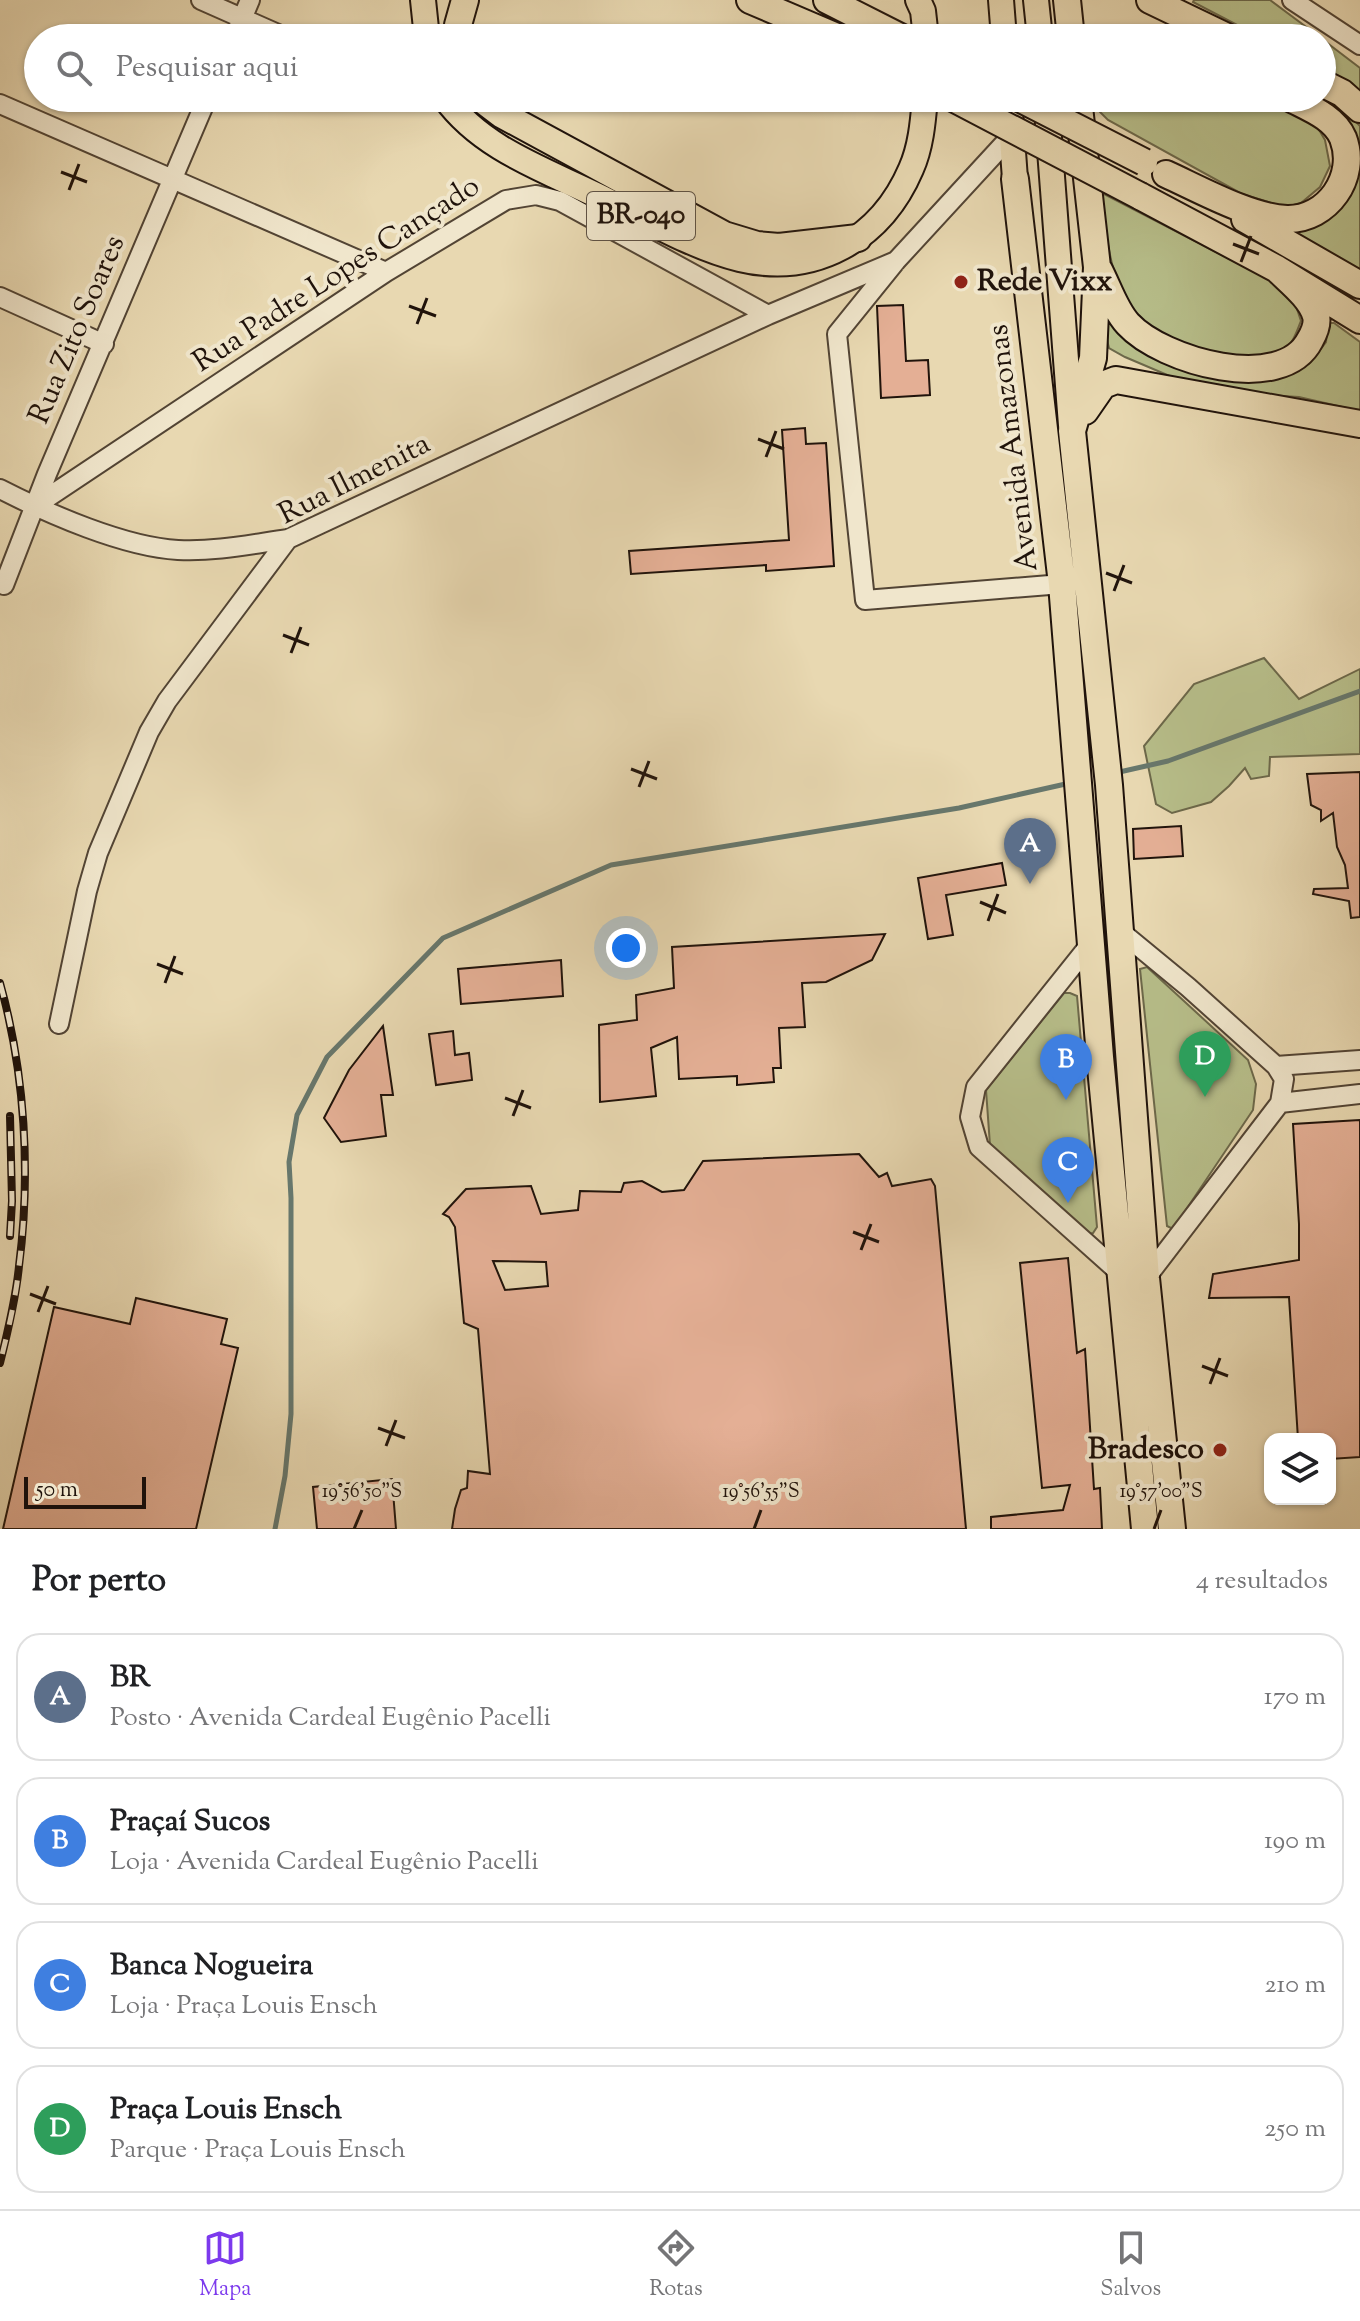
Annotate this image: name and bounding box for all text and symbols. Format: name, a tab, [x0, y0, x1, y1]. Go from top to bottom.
search box	[24, 24, 1336, 112]
icon: search	[52, 46, 96, 90]
text: Pesquisar aqui	[116, 47, 298, 90]
street label: Rua Padre Lopes Cançado	[185, 166, 489, 384]
road number: BR-040	[587, 192, 695, 240]
street label: Rua Zito Soares	[19, 229, 137, 431]
place label: Rede Vixx	[977, 261, 1113, 304]
marker: Rede Vixx	[952, 273, 970, 291]
street label: Avenida Amazonas	[977, 322, 1051, 574]
street label: Rua Ilmenita	[272, 423, 438, 537]
pin: A	[1004, 818, 1056, 884]
your location	[606, 928, 646, 968]
pin: D	[1179, 1031, 1231, 1097]
pin: B	[1040, 1034, 1092, 1100]
pin: C	[1042, 1137, 1094, 1203]
place label: Bradesco	[1088, 1429, 1204, 1472]
map controls	[1264, 1433, 1336, 1505]
button: layers	[1264, 1433, 1336, 1505]
marker: Bradesco	[1211, 1441, 1229, 1459]
scale bar	[24, 1473, 146, 1509]
text: 50 m	[36, 1475, 78, 1507]
text: 19°56'50"S	[322, 1478, 402, 1507]
text: 19°56'55"S	[722, 1478, 800, 1507]
text: 19°57'00"S	[1119, 1478, 1203, 1507]
text: Por perto	[32, 1557, 166, 1606]
text: 4 resultados	[1196, 1563, 1328, 1600]
text: BR	[110, 1657, 150, 1700]
text: A	[49, 1679, 71, 1716]
text: 170 m	[1264, 1679, 1326, 1716]
text: Posto · Avenida Cardeal Eugênio Pacelli	[110, 1700, 551, 1737]
text: Praçaí Sucos	[110, 1801, 270, 1844]
text: B	[52, 1823, 68, 1860]
text: 190 m	[1264, 1823, 1326, 1860]
text: Loja · Avenida Cardeal Eugênio Pacelli	[110, 1844, 539, 1881]
text: Banca Nogueira	[110, 1945, 313, 1988]
text: C	[50, 1967, 70, 2004]
text: 210 m	[1264, 1967, 1326, 2004]
text: Loja · Praça Louis Ensch	[110, 1988, 378, 2025]
text: Praça Louis Ensch	[110, 2089, 342, 2132]
text: D	[50, 2111, 70, 2148]
text: 250 m	[1264, 2111, 1326, 2148]
text: Parque · Praça Louis Ensch	[110, 2132, 406, 2169]
tab: Mapa	[199, 2226, 251, 2306]
tab: Rotas	[649, 2226, 703, 2306]
tab: Salvos	[1100, 2226, 1161, 2306]

